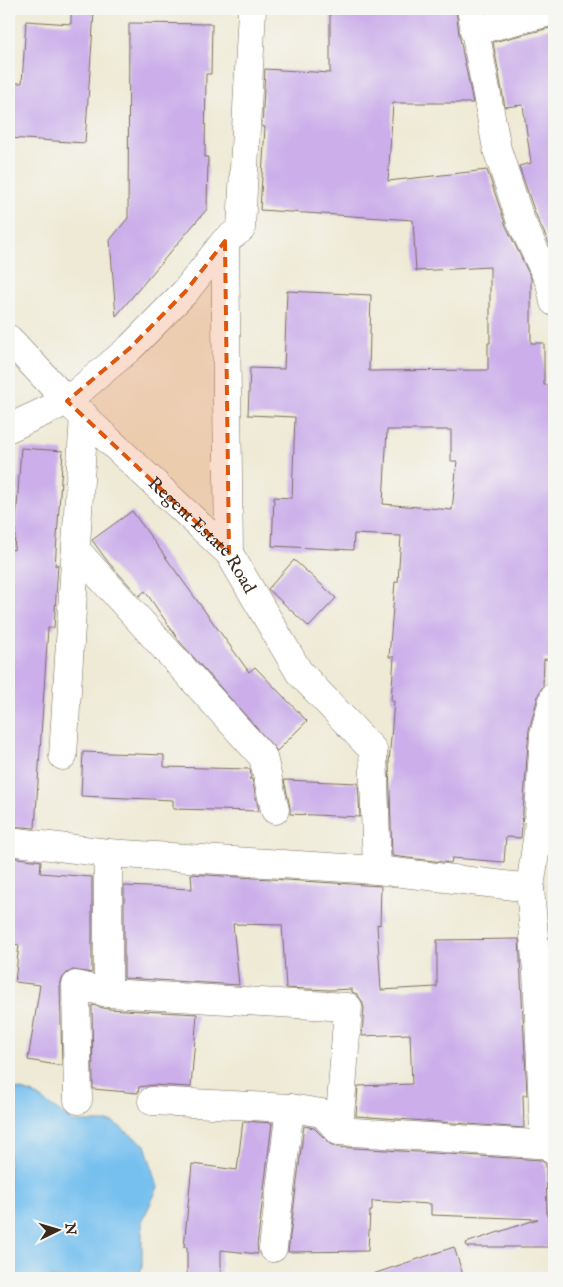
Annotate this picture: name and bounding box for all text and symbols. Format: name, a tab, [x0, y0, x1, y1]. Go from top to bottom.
street label: Regent Estate Road	[142, 473, 260, 598]
north arrow	[32, 1204, 82, 1254]
text: N	[60, 1221, 79, 1236]

